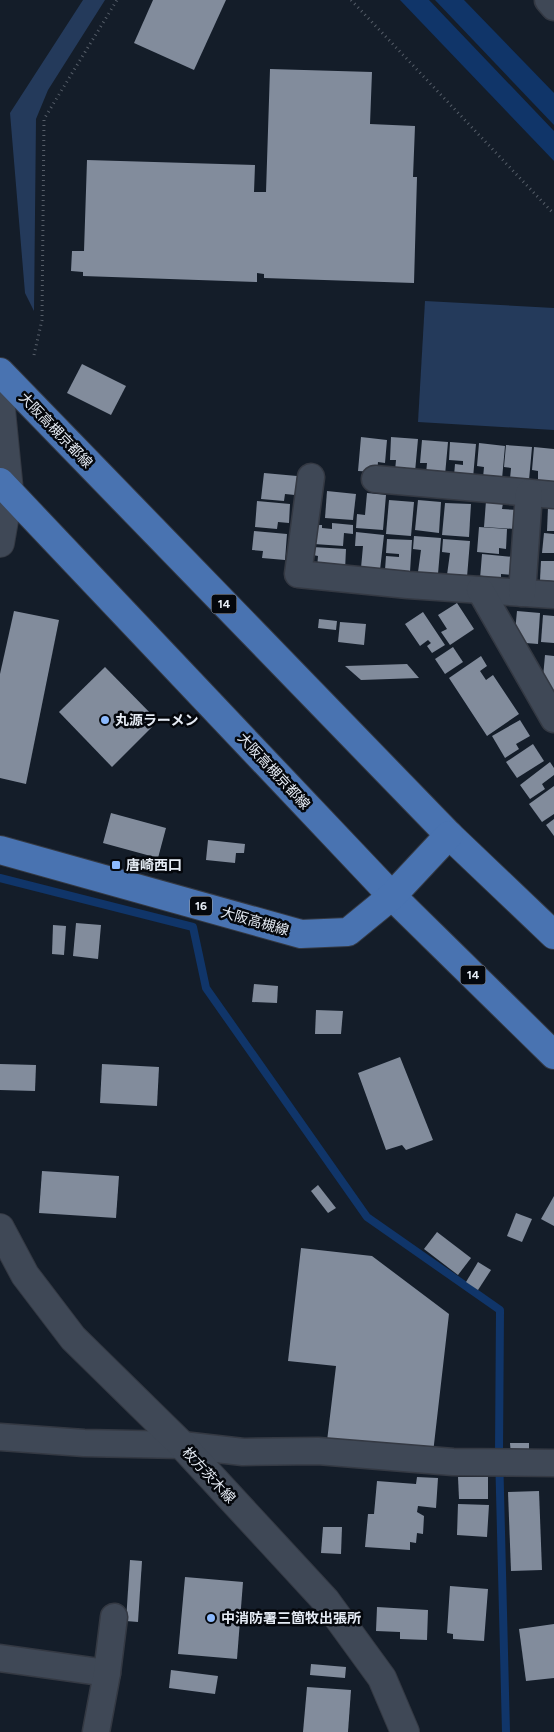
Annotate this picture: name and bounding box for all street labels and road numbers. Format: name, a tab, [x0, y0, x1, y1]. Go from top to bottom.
street label: 大阪高槻京都線	[15, 389, 96, 471]
road number: 14	[212, 594, 236, 614]
street label: 大阪高槻京都線	[234, 730, 313, 813]
road number: 16	[190, 896, 212, 916]
street label: 大阪高槻線	[219, 904, 291, 939]
road number: 14	[460, 966, 486, 984]
street label: 枚方茨木線	[179, 1444, 239, 1507]

